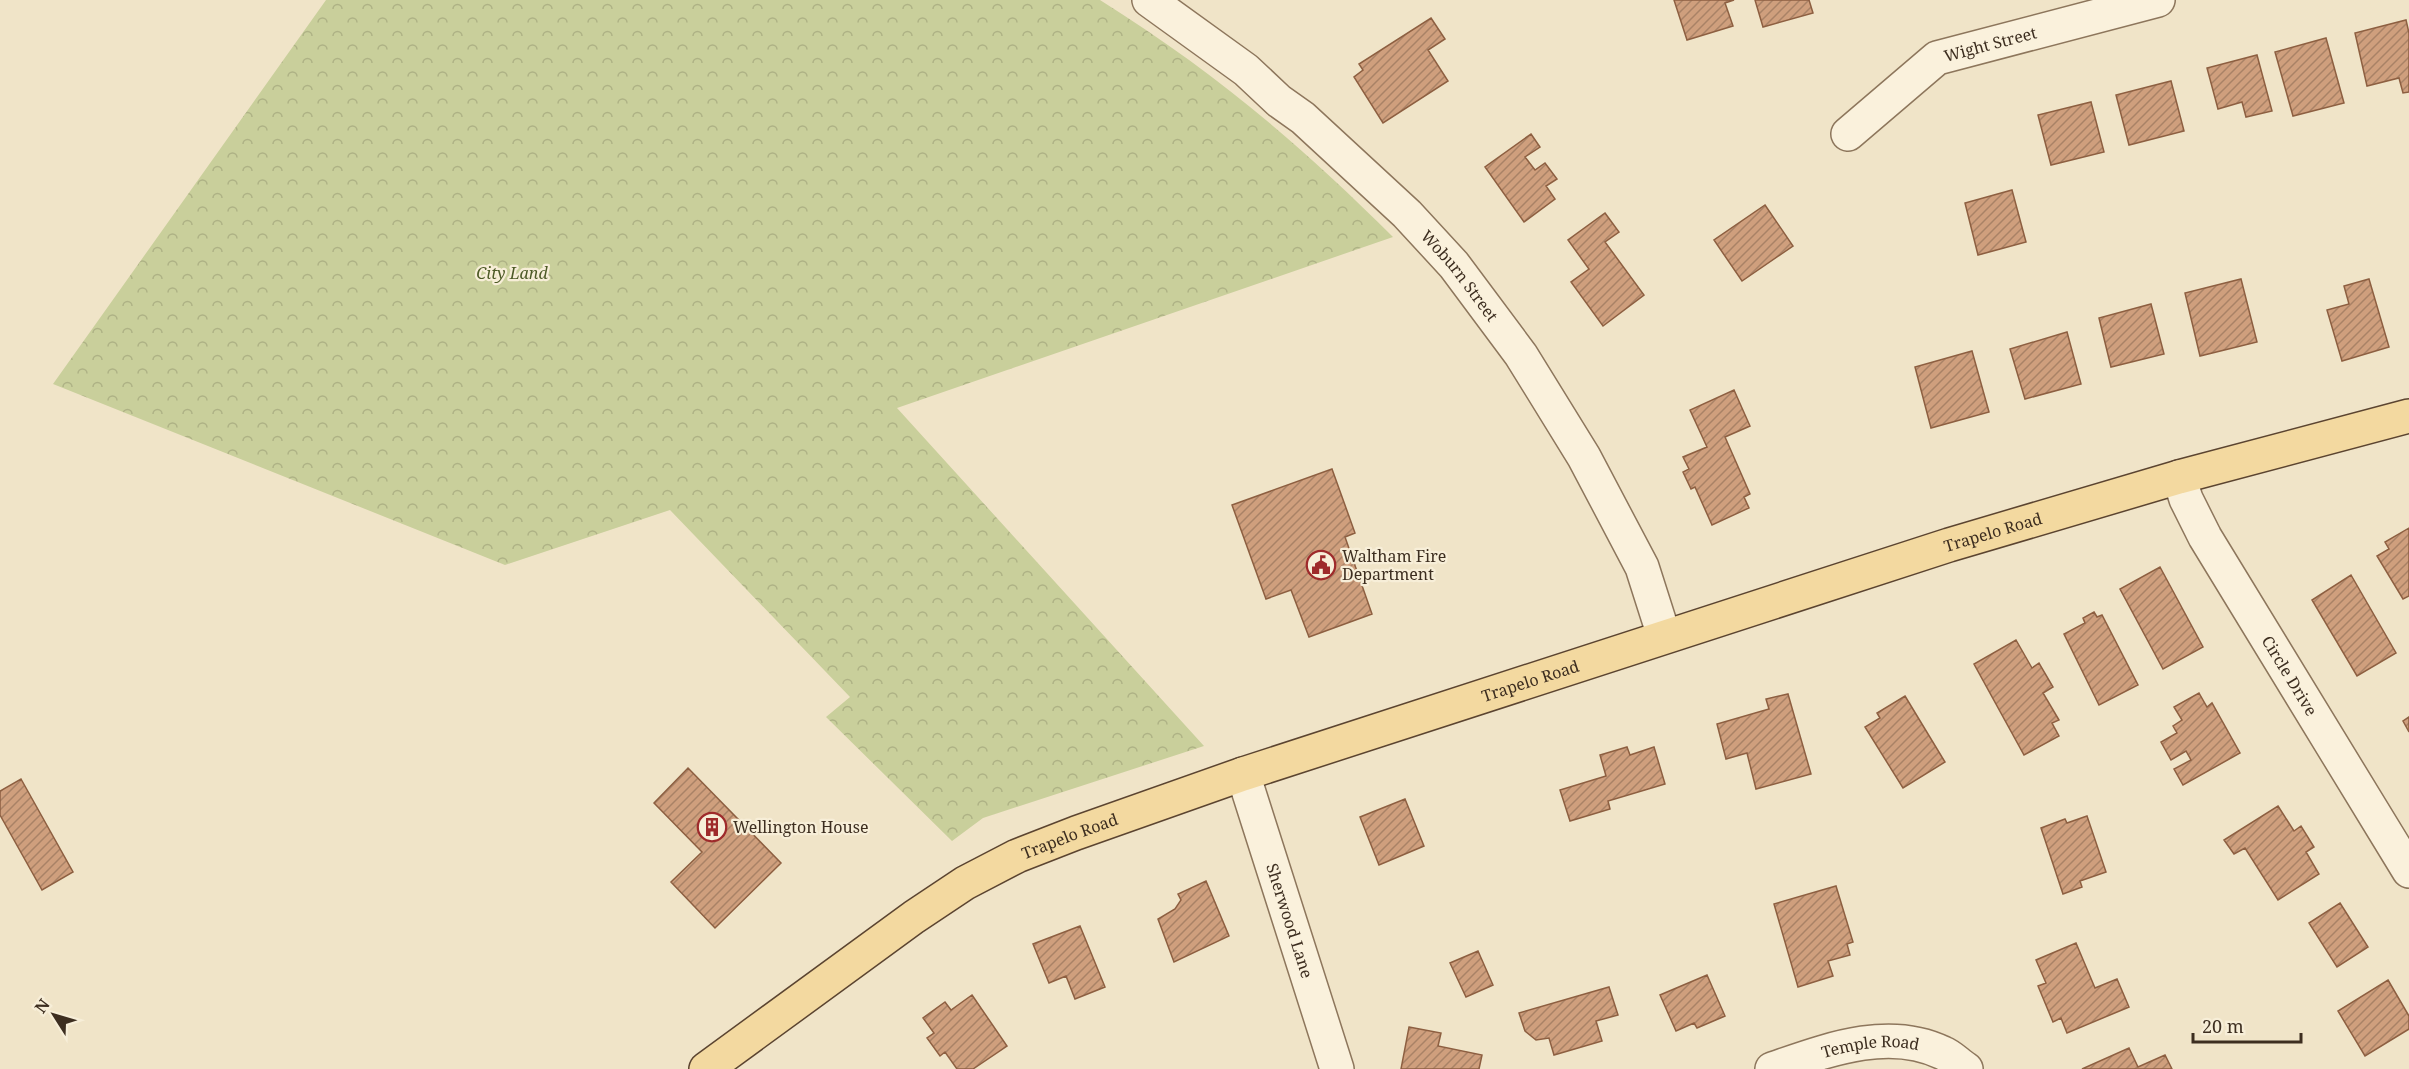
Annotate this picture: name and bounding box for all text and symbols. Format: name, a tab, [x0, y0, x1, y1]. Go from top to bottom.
street label: Wight Street	[1941, 21, 2039, 67]
street label: Woburn Street	[1416, 225, 1503, 326]
park label: City Land	[476, 262, 548, 284]
street label: Trapelo Road	[1941, 507, 2045, 557]
place label: Waltham Fire Department	[1342, 545, 1446, 585]
public building icon: Waltham Fire Department	[1305, 549, 1337, 581]
street label: Circle Drive	[2257, 631, 2323, 720]
street label: Trapelo Road	[1479, 655, 1582, 707]
street label: Trapelo Road	[1018, 808, 1121, 864]
building icon: Wellington House	[696, 811, 728, 843]
place label: Wellington House	[733, 816, 869, 838]
street label: Sherwood Lane	[1261, 861, 1318, 981]
north arrow	[24, 985, 84, 1045]
text: N	[29, 994, 55, 1018]
scale bar	[2193, 1006, 2301, 1044]
text: 20 m	[2202, 1014, 2244, 1038]
street label: Temple Road	[1819, 1030, 1922, 1063]

